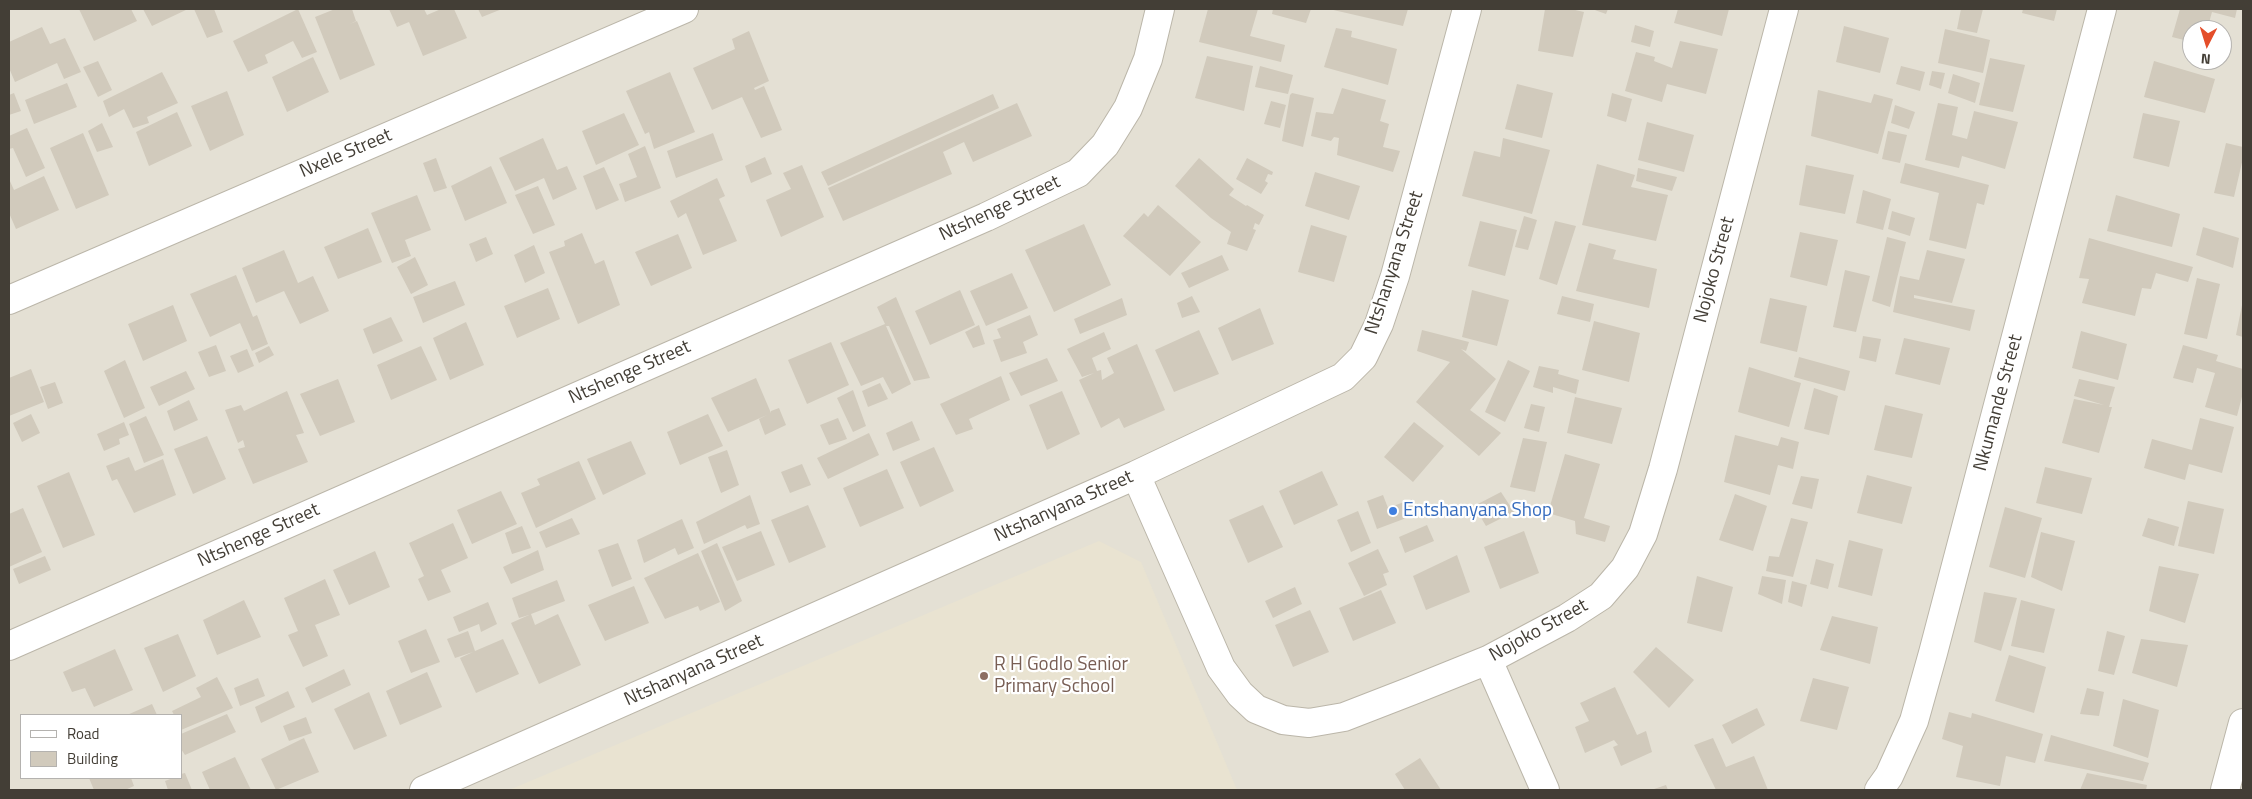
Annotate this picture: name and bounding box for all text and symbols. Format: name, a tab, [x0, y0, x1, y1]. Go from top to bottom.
north arrow	[2182, 20, 2232, 70]
text: N	[2200, 49, 2211, 70]
street label: Nxele Street	[296, 124, 396, 184]
street label: Ntshenge Street	[936, 171, 1064, 247]
street label: Ntshanyana Street	[1361, 188, 1429, 338]
street label: Nojoko Street	[1690, 214, 1740, 326]
street label: Nkumande Street	[1970, 332, 2028, 474]
street label: Ntshenge Street	[566, 336, 694, 410]
street label: Ntshanyana Street	[991, 466, 1137, 548]
street label: Ntshenge Street	[195, 499, 323, 573]
place label: Entshanyana Shop	[1403, 500, 1552, 522]
marker: Entshanyana Shop	[1387, 505, 1399, 517]
street label: Nojoko Street	[1486, 595, 1592, 667]
street label: Ntshanyana Street	[621, 630, 767, 712]
place label: R H Godlo Senior Primary School	[994, 654, 1128, 698]
marker: R H Godlo Senior Primary School	[978, 670, 990, 682]
legend	[20, 714, 182, 779]
text: Road	[67, 722, 99, 745]
text: Building	[67, 747, 118, 770]

